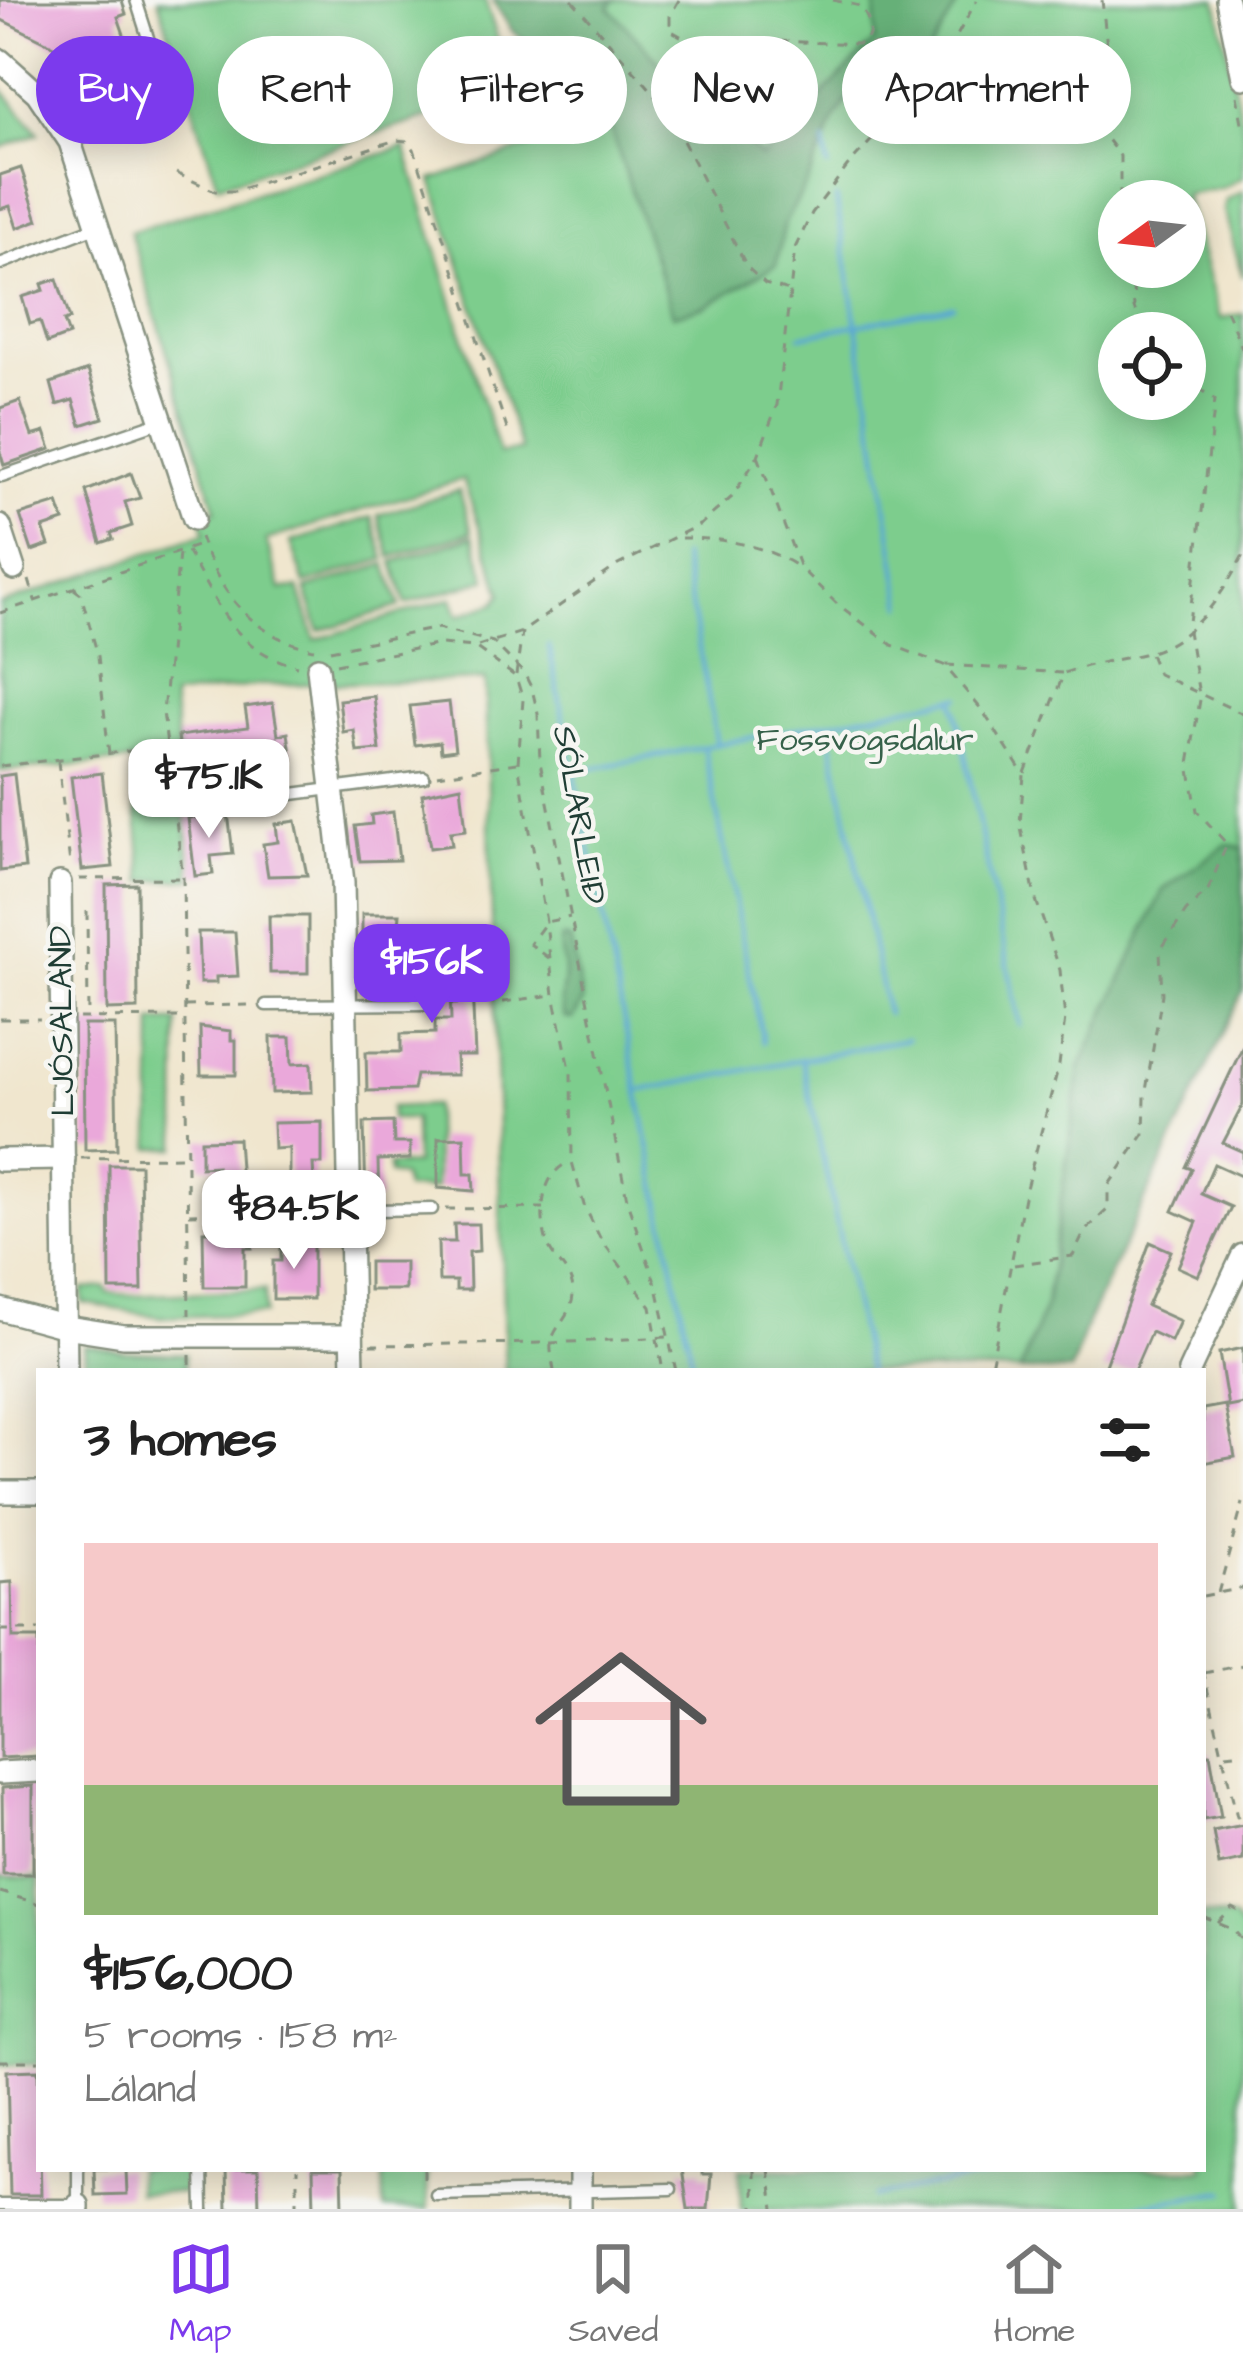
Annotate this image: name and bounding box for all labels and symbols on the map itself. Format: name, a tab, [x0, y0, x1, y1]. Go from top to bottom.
north arrow	[1098, 180, 1206, 288]
park label: Fossvogsdalur	[756, 717, 974, 765]
street label: SÓLARLEIÐ	[541, 722, 617, 908]
pin: $75.1K	[111, 739, 307, 841]
pin: $156K	[348, 924, 516, 1026]
street label: LJÓSALAND	[37, 925, 87, 1117]
pin: $84.5K	[196, 1170, 392, 1272]

